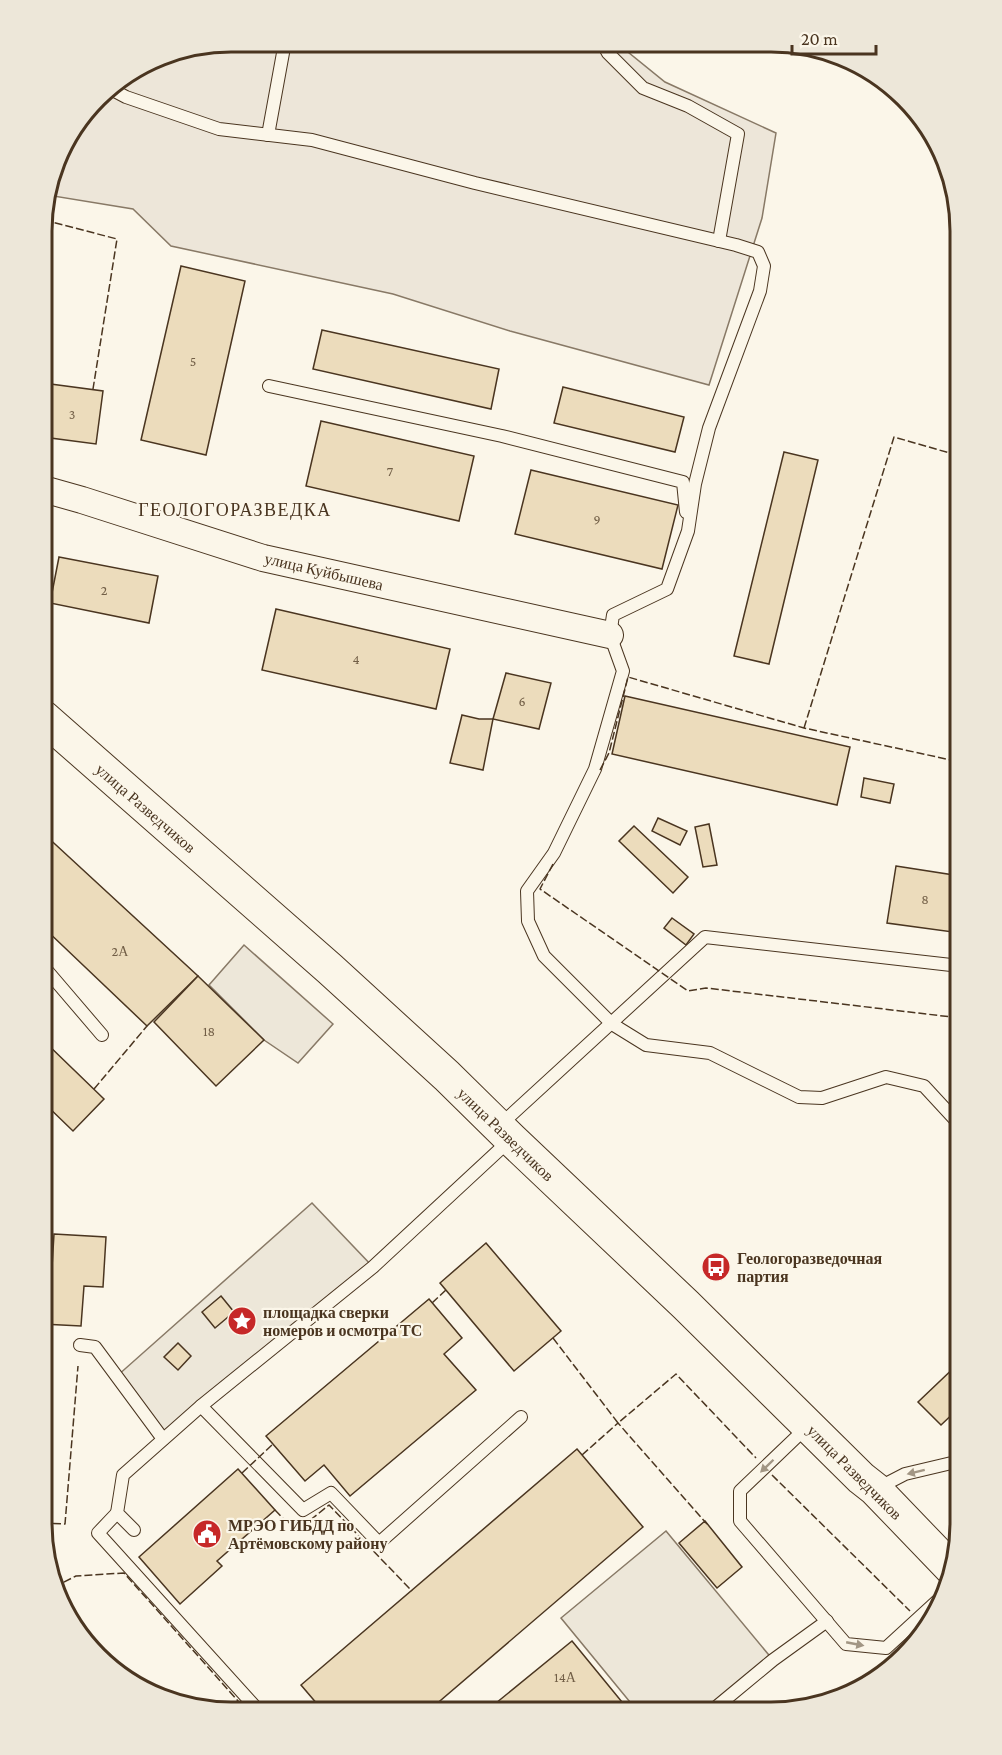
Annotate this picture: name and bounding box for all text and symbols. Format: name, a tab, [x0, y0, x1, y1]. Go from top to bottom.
scale bar	[792, 18, 876, 56]
text: 20 m	[801, 29, 838, 49]
house number: 5	[190, 353, 196, 369]
house number: 3	[69, 406, 75, 422]
house number: 7	[387, 463, 394, 479]
district label: ГЕОЛОГОРАЗВЕДКА	[138, 500, 332, 520]
house number: 9	[593, 511, 601, 527]
street label: улица Куйбышева	[263, 550, 385, 594]
house number: 2	[101, 582, 108, 598]
house number: 4	[352, 651, 360, 667]
house number: 6	[518, 693, 526, 709]
street label: улица Разведчиков	[92, 760, 199, 857]
house number: 8	[921, 891, 929, 907]
house number: 2А	[112, 943, 129, 959]
house number: 18	[203, 1023, 215, 1039]
street label: улица Разведчиков	[454, 1084, 557, 1185]
place label: Геологоразведочная партия	[737, 1250, 882, 1286]
bus stop icon: Геологоразведочная партия	[700, 1251, 732, 1283]
place label: площадка сверки номеров и осмотра ТС	[263, 1304, 422, 1340]
place icon: площадка сверки номеров и осмотра ТС	[226, 1305, 258, 1337]
street label: улица Разведчиков	[803, 1422, 906, 1524]
one-way arrow	[759, 1459, 774, 1473]
one-way arrow	[907, 1467, 925, 1477]
place label: МРЭО ГИБДД по Артёмовскому району	[228, 1517, 387, 1553]
public building icon: МРЭО ГИБДД по Артёмовскому району	[191, 1518, 223, 1550]
one-way arrow	[846, 1640, 865, 1649]
house number: 14А	[554, 1669, 577, 1685]

